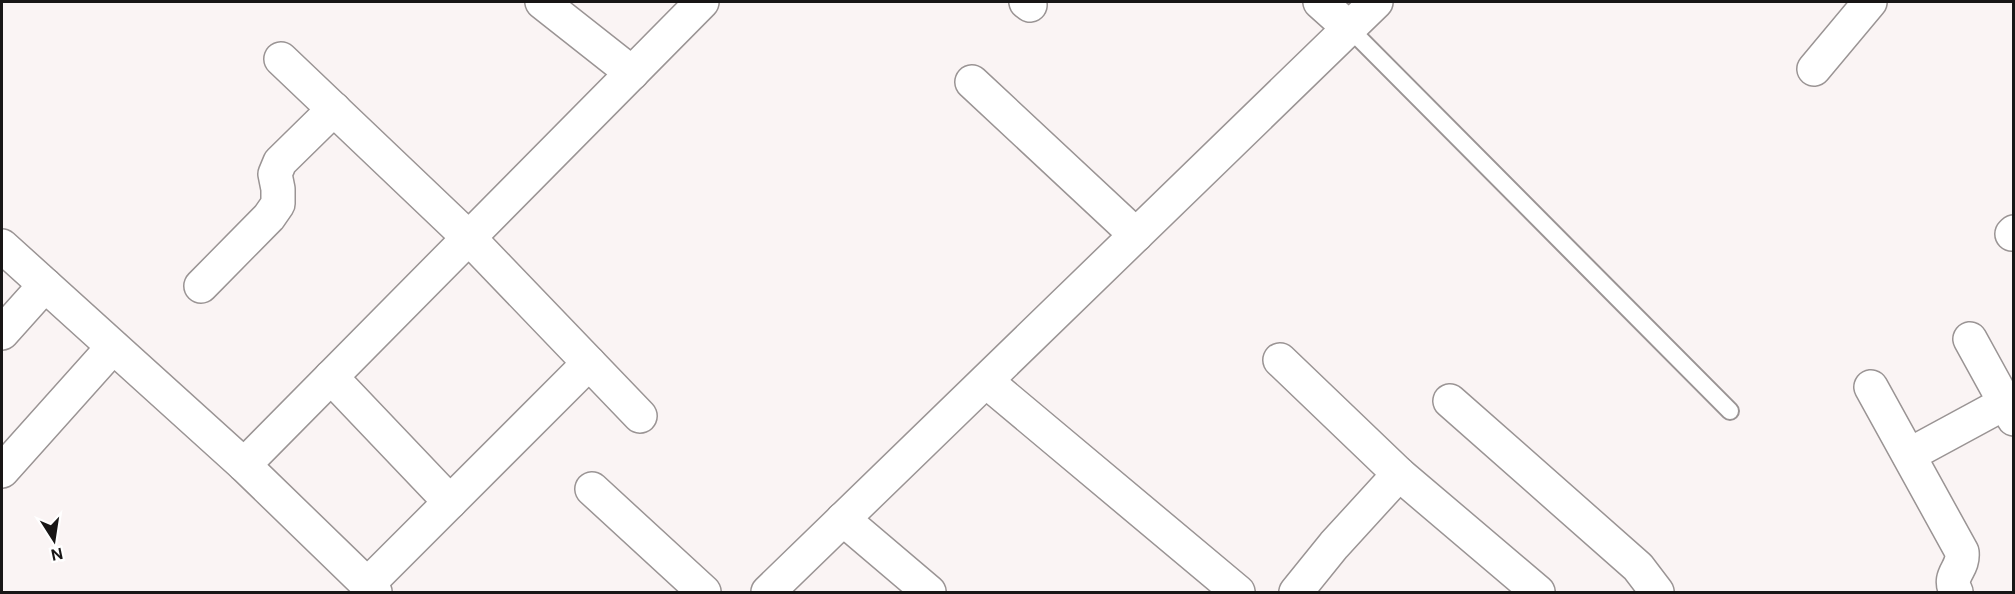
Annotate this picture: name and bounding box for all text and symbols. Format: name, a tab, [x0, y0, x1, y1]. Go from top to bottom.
north arrow	[24, 510, 84, 570]
text: N	[49, 543, 65, 566]

